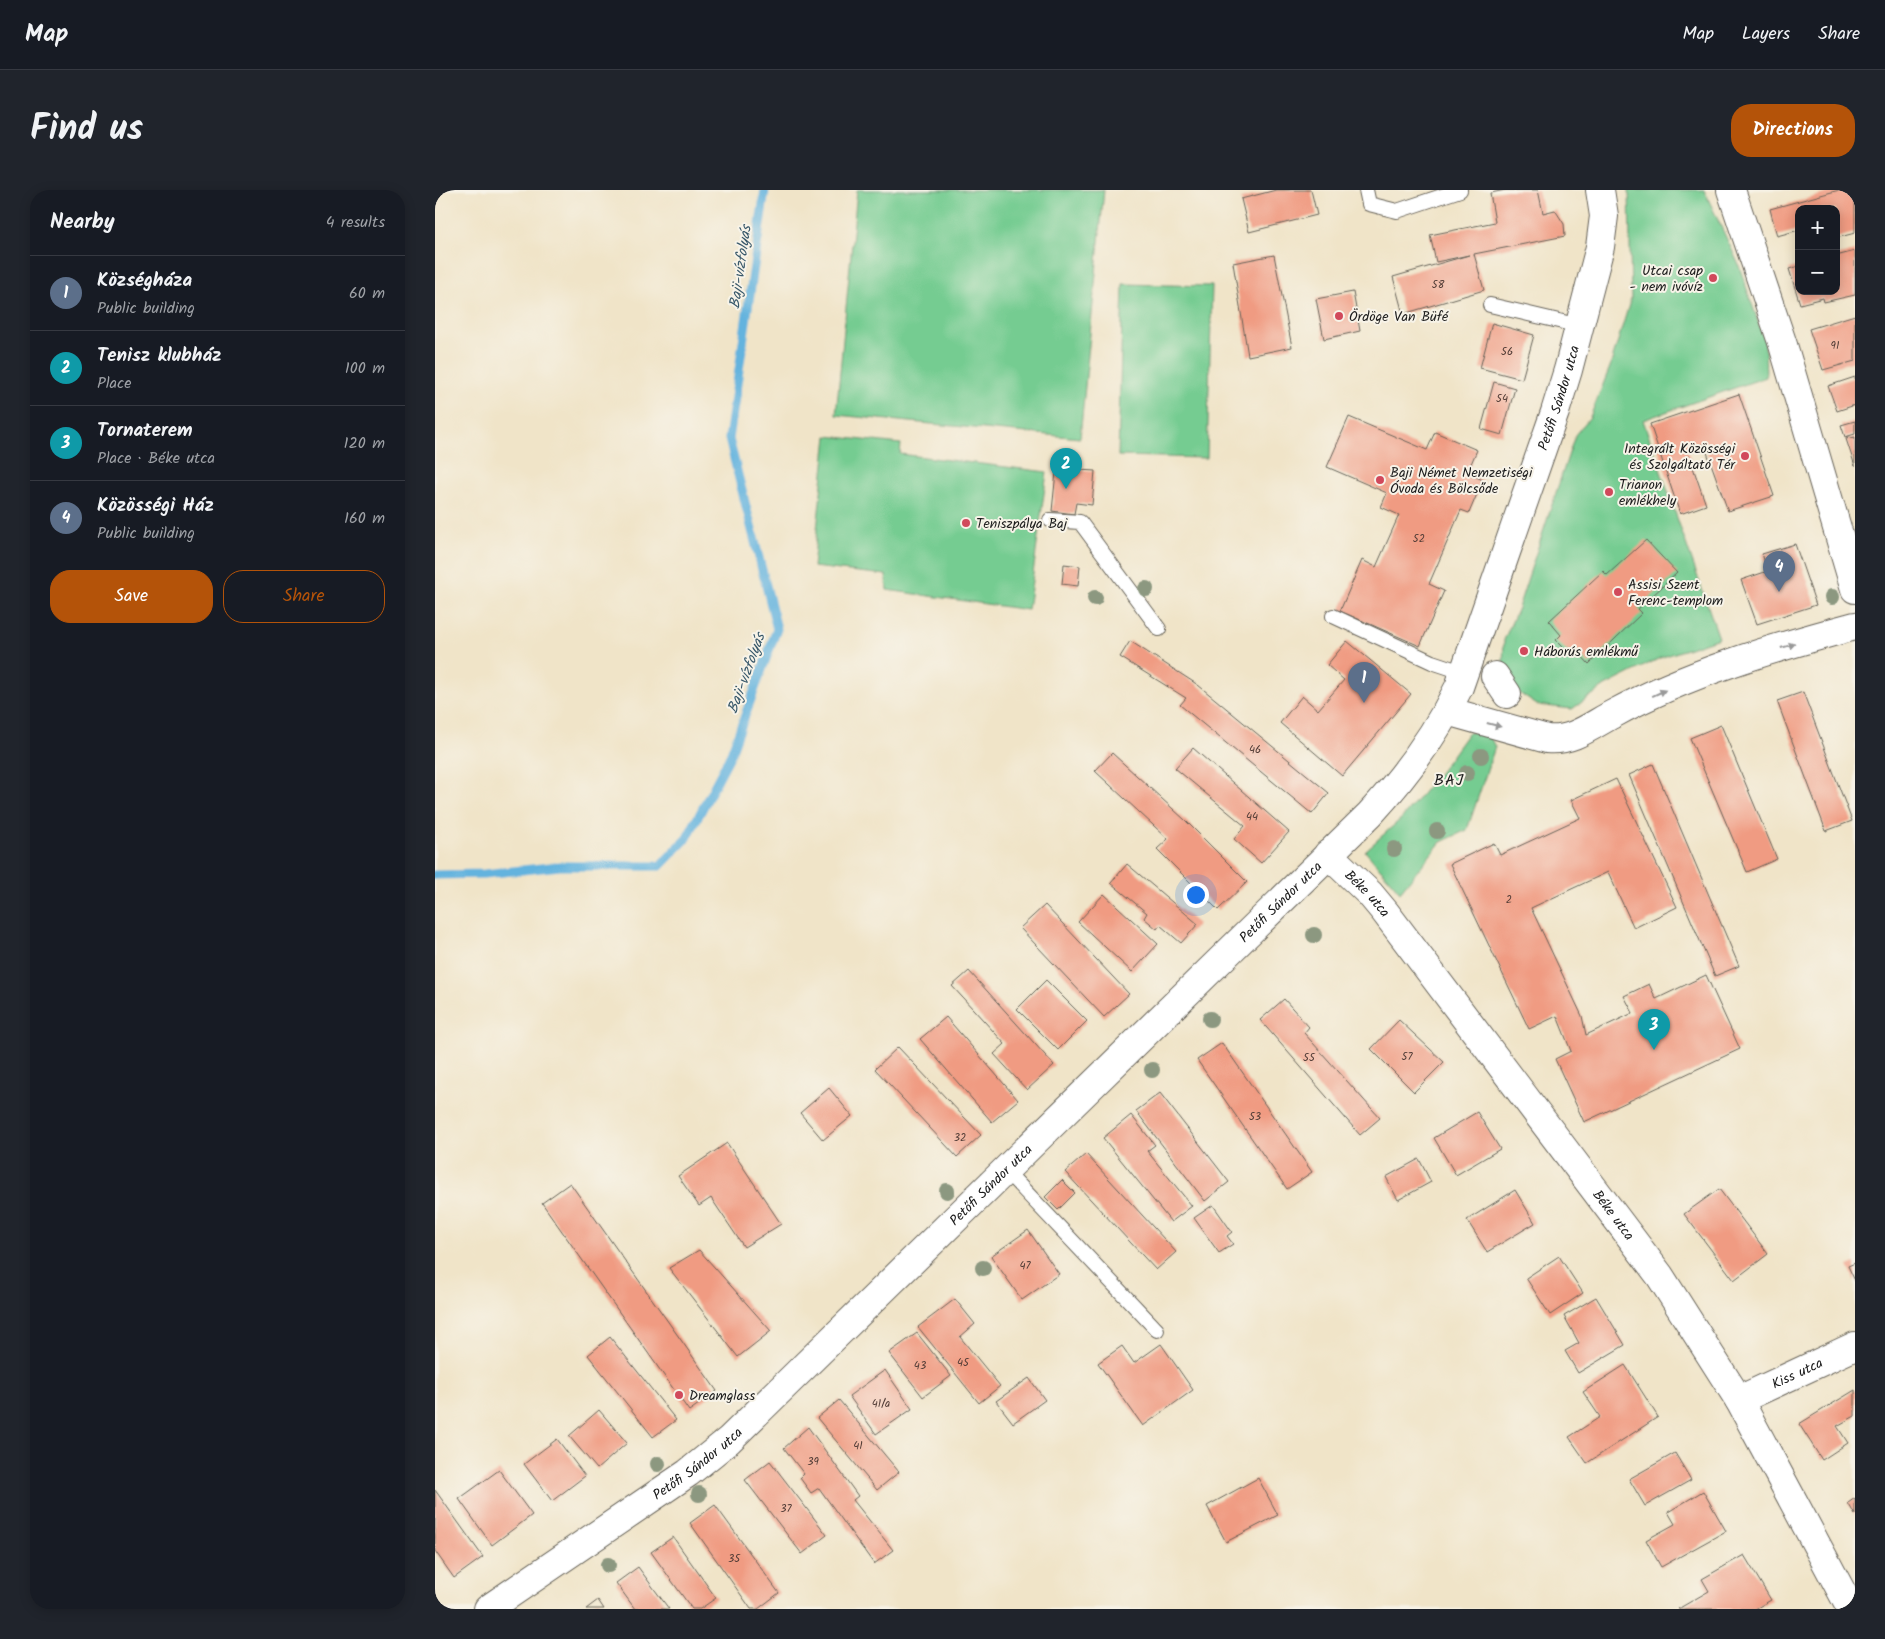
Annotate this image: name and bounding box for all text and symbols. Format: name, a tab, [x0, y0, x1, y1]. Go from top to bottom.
text: Map	[25, 15, 68, 54]
text: Map	[1683, 20, 1714, 49]
text: Layers	[1742, 20, 1790, 49]
text: Share	[1818, 20, 1860, 49]
text: Find us	[30, 102, 143, 158]
button: Directions	[1731, 104, 1855, 157]
map controls	[1795, 205, 1840, 295]
button: +	[1795, 205, 1840, 250]
text: Nearby	[50, 206, 115, 239]
text: 4 results	[326, 210, 385, 235]
water label: Baji-vízfolyás	[723, 222, 759, 310]
button: −	[1795, 250, 1840, 295]
place label: Utcai csap - nem ivóvíz	[1629, 260, 1703, 298]
text: Községháza	[97, 266, 192, 296]
marker: Utcai csap - nem ivóvíz	[1707, 272, 1719, 284]
house number: 58	[1432, 276, 1445, 294]
text: 1	[64, 281, 68, 306]
text: 60 m	[349, 281, 385, 306]
text: Public building	[97, 296, 195, 321]
place label: Ördöge Van Büfé	[1349, 306, 1449, 328]
marker: Ördöge Van Büfé	[1333, 310, 1345, 322]
house number: 91	[1831, 337, 1839, 355]
text: Tenisz klubház	[97, 341, 221, 371]
house number: 56	[1501, 343, 1513, 361]
street label: Petőfi Sándor utca	[1532, 343, 1586, 453]
text: 2	[61, 356, 71, 381]
text: 100 m	[345, 356, 385, 381]
text: Place	[97, 371, 131, 396]
house number: 54	[1496, 390, 1508, 408]
text: Tornaterem	[97, 416, 193, 446]
text: 3	[62, 431, 70, 456]
text: 120 m	[344, 431, 385, 456]
place label: Integrált Közösségi és Szolgáltató Tér	[1624, 438, 1736, 476]
text: Place · Béke utca	[97, 446, 215, 471]
pin: 2	[1050, 448, 1082, 489]
marker: Integrált Közösségi és Szolgáltató Tér	[1739, 450, 1751, 462]
place label: Baji Német Nemzetiségi Óvoda és Bölcsőde	[1390, 462, 1533, 500]
marker: Baji Német Nemzetiségi Óvoda és Bölcsőde	[1374, 474, 1386, 486]
place label: Trianon emlékhely	[1619, 474, 1677, 512]
marker: Trianon emlékhely	[1603, 486, 1615, 498]
text: Közösségi Ház	[97, 491, 214, 521]
text: 4	[62, 506, 70, 531]
text: 160 m	[344, 506, 385, 531]
place label: Teniszpálya Baj	[976, 513, 1068, 535]
marker: Teniszpálya Baj	[960, 517, 972, 529]
text: Public building	[97, 521, 195, 546]
house number: 52	[1413, 530, 1425, 548]
pin: 4	[1763, 551, 1795, 592]
button: Save	[50, 570, 213, 623]
button: Share	[223, 570, 385, 623]
place label: Assisi Szent Ferenc-templom	[1628, 574, 1723, 612]
marker: Assisi Szent Ferenc-templom	[1612, 586, 1624, 598]
water label: Baji-vízfolyás	[721, 628, 773, 717]
place label: Háborús emlékmű	[1534, 641, 1639, 663]
one-way arrow	[1781, 641, 1796, 649]
marker: Háborús emlékmű	[1518, 645, 1530, 657]
pin: 1	[1348, 662, 1380, 703]
one-way arrow	[1652, 688, 1666, 696]
one-way arrow	[1487, 721, 1502, 729]
house number: 46	[1249, 741, 1261, 759]
district label: BAJ	[1434, 768, 1464, 793]
house number: 44	[1246, 808, 1258, 826]
street label: Petőfi Sándor utca	[1234, 856, 1328, 948]
street label: Béke utca	[1339, 865, 1395, 922]
your location	[1183, 882, 1209, 908]
house number: 2	[1506, 891, 1512, 909]
pin: 3	[1638, 1009, 1670, 1050]
house number: 57	[1402, 1048, 1413, 1066]
house number: 55	[1303, 1049, 1316, 1067]
house number: 53	[1249, 1108, 1261, 1126]
house number: 32	[954, 1129, 966, 1147]
street label: Petőfi Sándor utca	[945, 1139, 1038, 1231]
street label: Béke utca	[1587, 1185, 1639, 1245]
house number: 47	[1019, 1257, 1031, 1275]
street label: Kiss utca	[1768, 1352, 1827, 1395]
house number: 45	[957, 1354, 970, 1372]
house number: 43	[914, 1357, 926, 1375]
place label: Dreamglass	[689, 1385, 755, 1407]
marker: Dreamglass	[673, 1389, 685, 1401]
house number: 41/a	[872, 1395, 890, 1413]
street label: Petőfi Sándor utca	[648, 1422, 748, 1506]
house number: 41	[853, 1437, 863, 1455]
house number: 39	[807, 1453, 819, 1471]
house number: 37	[780, 1500, 793, 1518]
house number: 35	[728, 1550, 741, 1568]

